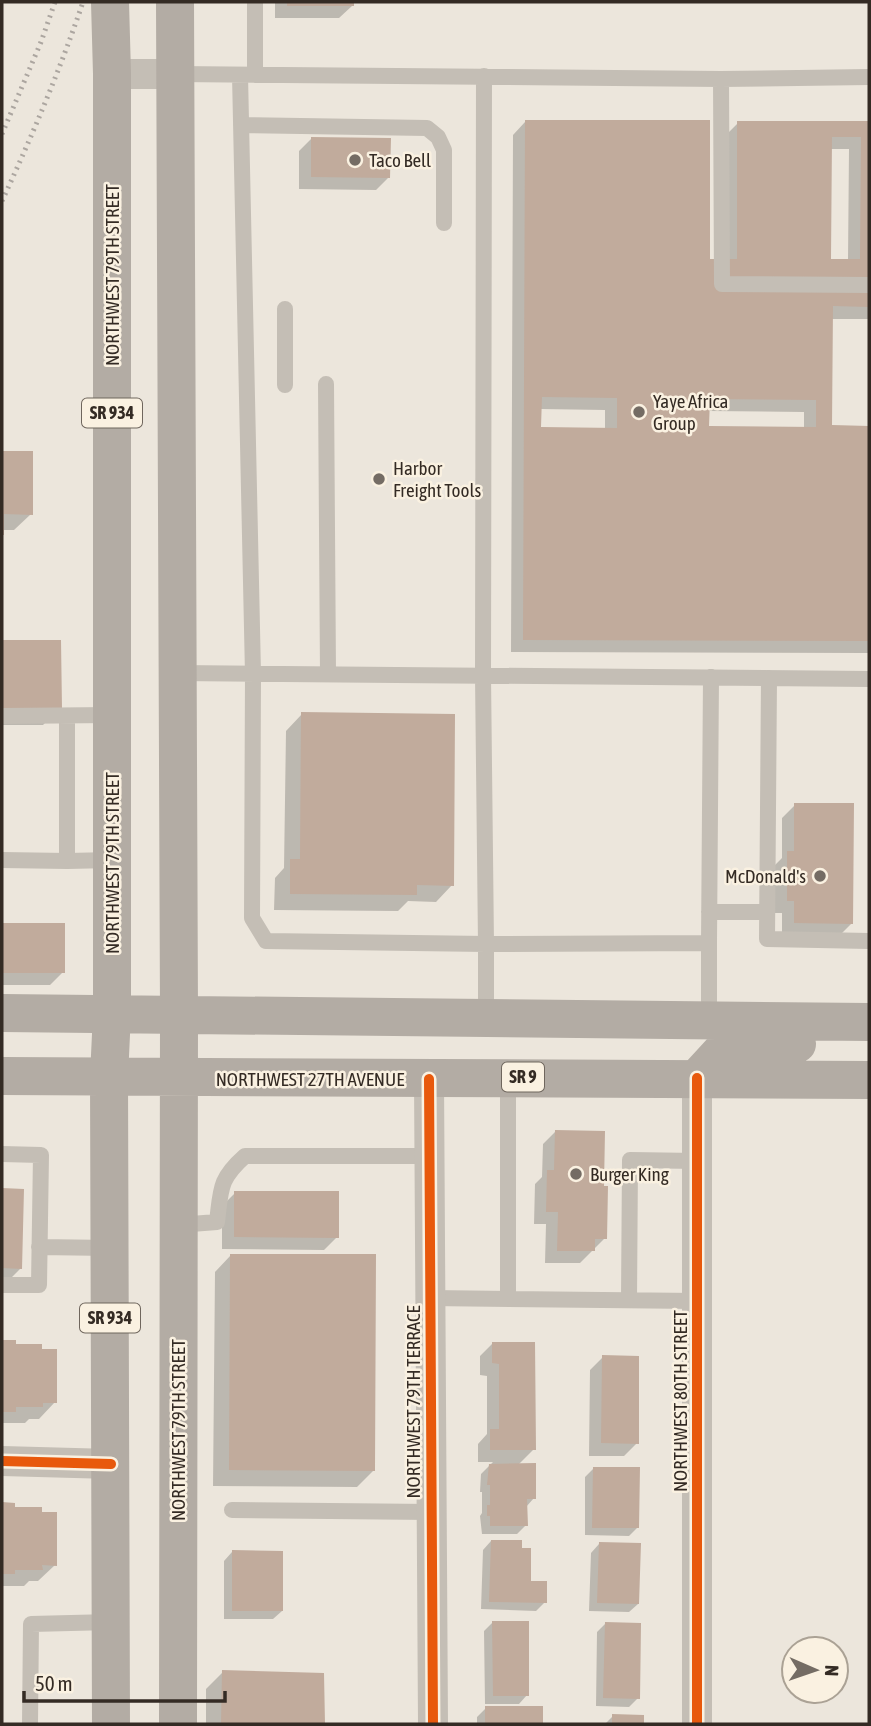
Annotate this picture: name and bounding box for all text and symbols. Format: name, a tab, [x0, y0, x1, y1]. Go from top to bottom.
place label: Taco Bell	[369, 149, 431, 171]
marker: Taco Bell	[347, 152, 363, 168]
street label: NORTHWEST 79TH STREET	[101, 183, 123, 366]
place label: Yaye Africa Group	[653, 390, 728, 434]
road number: SR 934	[82, 398, 142, 428]
marker: Yaye Africa Group	[631, 404, 647, 420]
place label: Harbor Freight Tools	[393, 457, 481, 501]
marker: Harbor Freight Tools	[371, 471, 387, 487]
street label: NORTHWEST 79TH STREET	[101, 771, 123, 954]
place label: McDonald's	[725, 865, 806, 887]
marker: McDonald's	[812, 868, 828, 884]
road number: SR 9	[502, 1062, 544, 1092]
street label: NORTHWEST 27TH AVENUE	[216, 1068, 404, 1090]
place label: Burger King	[590, 1163, 670, 1185]
marker: Burger King	[568, 1166, 584, 1182]
road number: SR 934	[80, 1303, 140, 1332]
street label: NORTHWEST 79TH TERRACE	[402, 1305, 424, 1499]
street label: NORTHWEST 80TH STREET	[669, 1309, 691, 1492]
street label: NORTHWEST 79TH STREET	[167, 1338, 189, 1521]
north arrow	[780, 1635, 850, 1705]
scale bar	[24, 1660, 226, 1704]
text: N	[821, 1665, 843, 1677]
text: 50 m	[35, 1671, 73, 1695]

